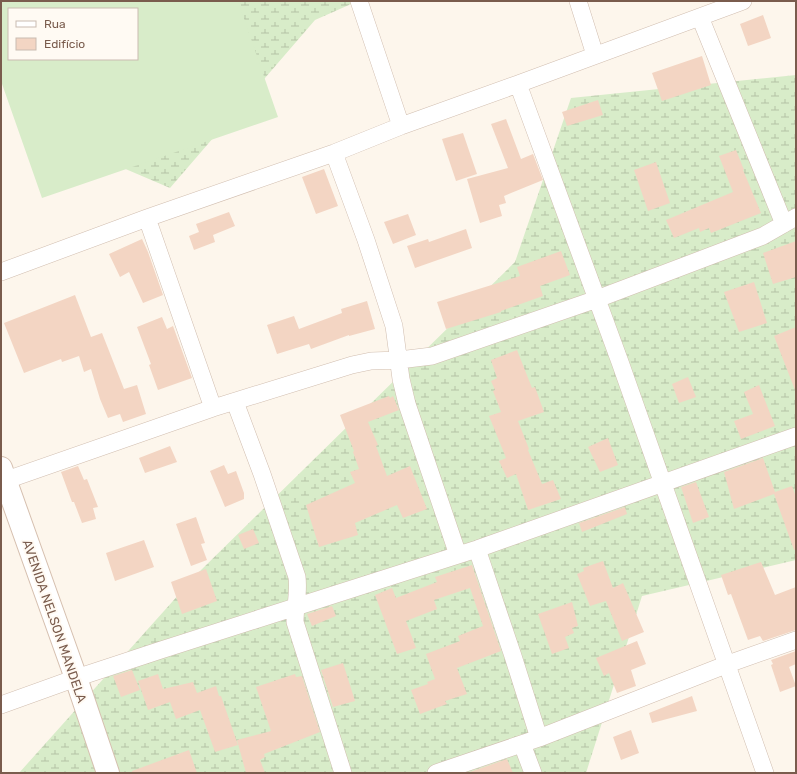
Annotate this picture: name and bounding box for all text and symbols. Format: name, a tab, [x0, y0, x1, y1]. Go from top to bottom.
legend	[8, 8, 138, 60]
text: Rua	[44, 17, 66, 31]
text: Edifício	[44, 37, 85, 51]
street label: AVENIDA NELSON MANDELA	[19, 538, 90, 705]

